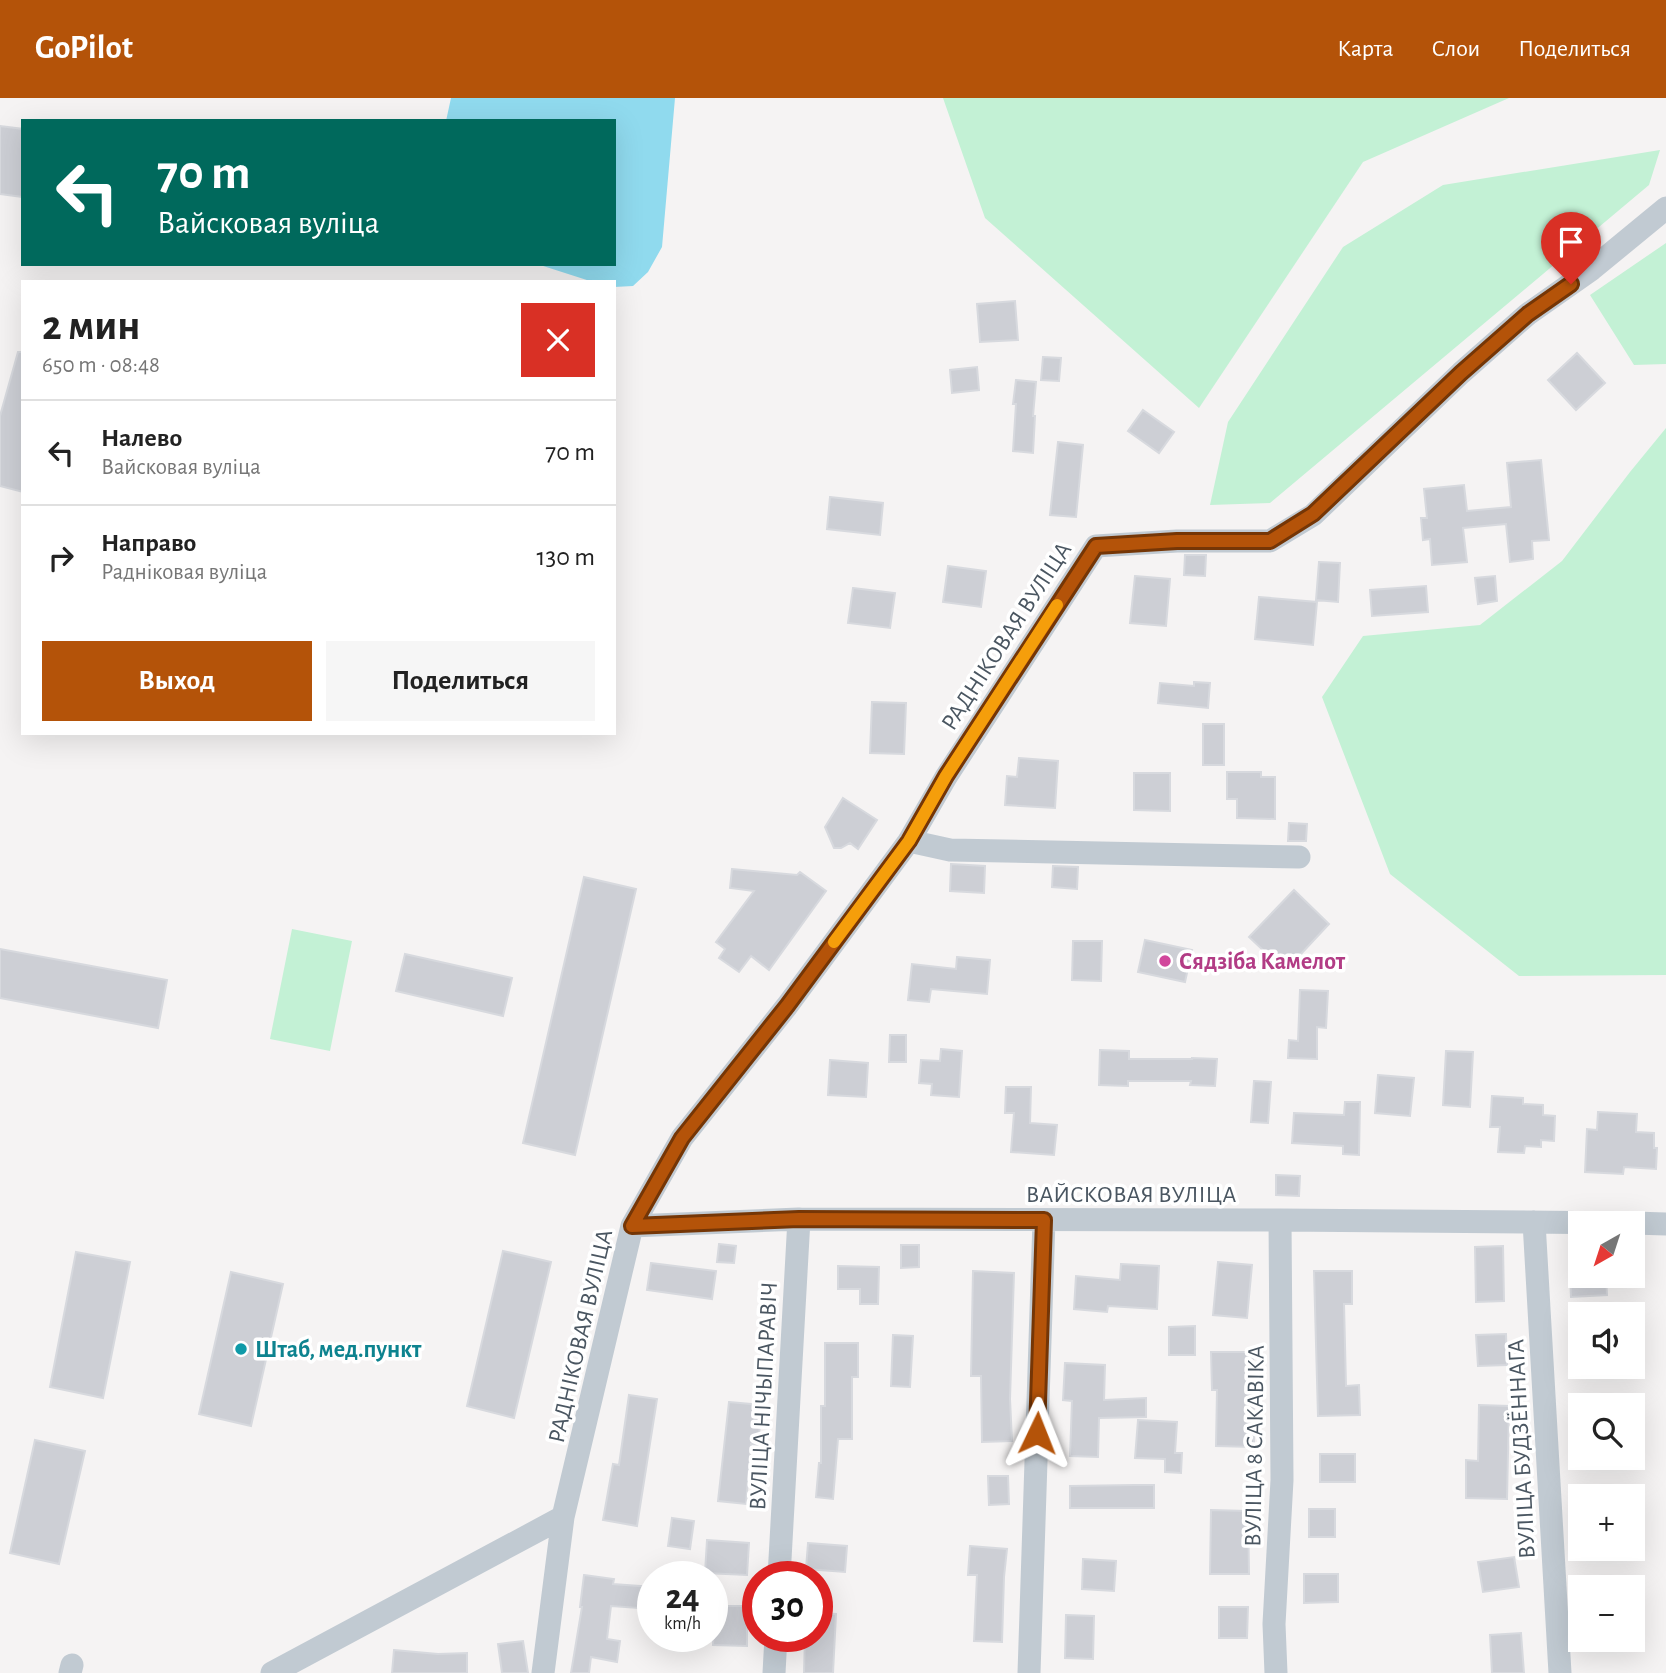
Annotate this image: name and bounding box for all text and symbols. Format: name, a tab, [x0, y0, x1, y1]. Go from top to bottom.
text: GoPilot	[35, 32, 133, 65]
text: Карта	[1337, 37, 1393, 61]
text: Слои	[1431, 37, 1480, 61]
text: Поделиться	[1518, 37, 1631, 61]
icon: left	[42, 147, 133, 238]
text: 70 m	[157, 149, 251, 198]
text: Вайсковая вуліца	[157, 207, 379, 239]
pin	[1541, 212, 1601, 284]
icon: arrive	[1552, 223, 1590, 261]
button: close	[521, 303, 595, 377]
text: 2 мин	[42, 305, 140, 347]
text: 650 m · 08:48	[42, 354, 160, 377]
text: Налево	[101, 425, 182, 451]
icon: left	[42, 434, 80, 472]
text: 70 m	[545, 439, 595, 465]
text: Вайсковая вуліца	[101, 456, 261, 479]
text: Направо	[101, 530, 196, 556]
street label: РАДНІКОВАЯ ВУЛІЦА	[937, 538, 1076, 735]
icon: right	[42, 539, 80, 577]
text: 130 m	[537, 544, 595, 570]
text: Радніковая вуліца	[101, 561, 267, 584]
button: Выход	[42, 641, 312, 721]
button: Поделиться	[326, 641, 595, 721]
place label: Сядзіба Камелот	[1179, 950, 1346, 974]
marker: Сядзіба Камелот	[1157, 953, 1173, 969]
street label: ВАЙСКОВАЯ ВУЛІЦА	[1026, 1183, 1236, 1207]
north arrow	[1568, 1211, 1645, 1288]
map controls	[1568, 1211, 1645, 1652]
street label: РАДНІКОВАЯ ВУЛІЦА	[545, 1227, 617, 1445]
street label: ВУЛІЦА НІЧЫПАРАВІЧ	[746, 1281, 782, 1511]
button: sound	[1568, 1302, 1645, 1379]
place label: Штаб, мeд.пункт	[255, 1338, 422, 1362]
street label: ВУЛІЦА БУДЗЁННАГА	[1503, 1338, 1540, 1560]
marker: Штаб, мeд.пункт	[233, 1341, 249, 1357]
street label: ВУЛІЦА 8 САКАВІКА	[1241, 1345, 1269, 1547]
button: search	[1568, 1393, 1645, 1470]
position arrow	[1000, 1396, 1074, 1470]
button: +	[1568, 1484, 1645, 1561]
speed limit sign: 30	[742, 1561, 833, 1652]
button: −	[1568, 1575, 1645, 1652]
text: 24	[665, 1580, 700, 1615]
text: km/h	[664, 1615, 701, 1633]

